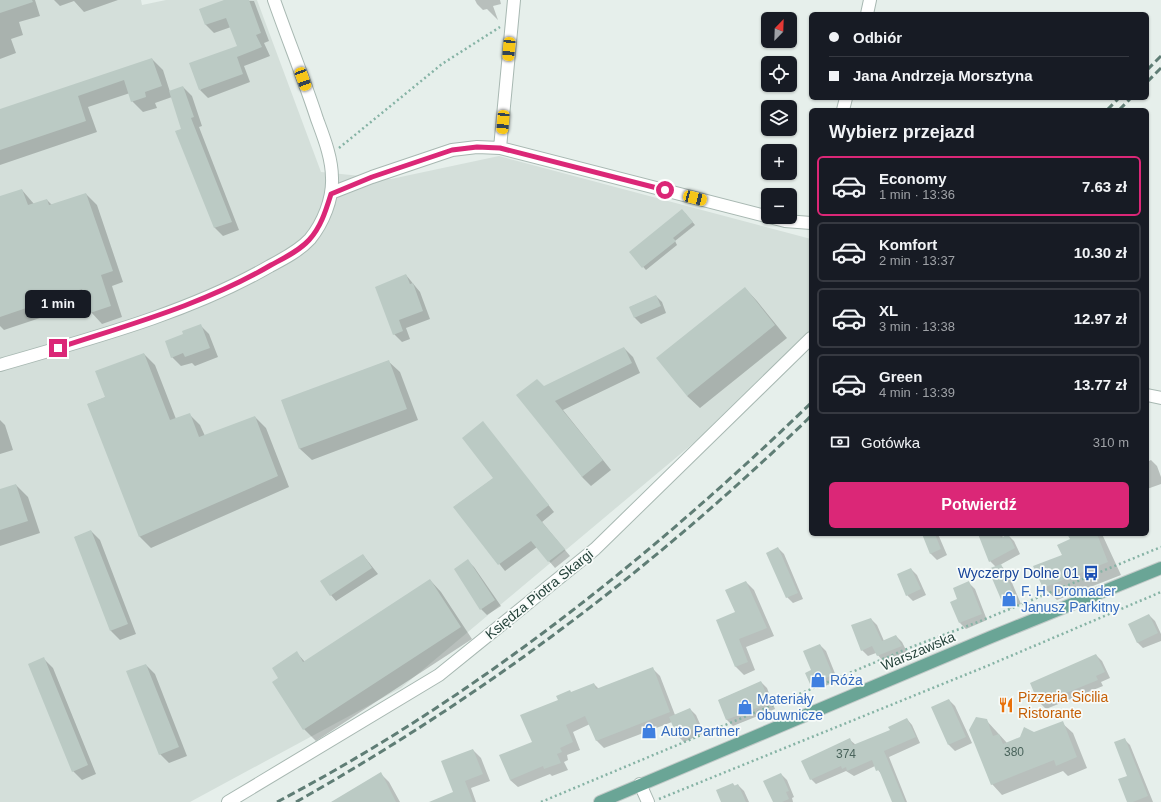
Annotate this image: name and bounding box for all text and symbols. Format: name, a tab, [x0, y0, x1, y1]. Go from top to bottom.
north arrow	[761, 12, 797, 48]
map controls	[761, 12, 797, 224]
text: Odbiór	[853, 29, 902, 46]
car	[502, 37, 516, 61]
button: locate	[761, 56, 797, 92]
car	[293, 66, 313, 92]
text: Jana Andrzeja Morsztyna	[853, 67, 1033, 84]
button: layers	[761, 100, 797, 136]
car	[496, 110, 510, 134]
text: Wybierz przejazd	[829, 122, 975, 142]
button: +	[761, 144, 797, 180]
icon: car	[831, 168, 867, 204]
text: Economy	[879, 170, 947, 187]
text: 7.63 zł	[1082, 178, 1127, 195]
route start	[656, 181, 674, 199]
text: 1 min · 13:36	[879, 187, 955, 202]
button: −	[761, 188, 797, 224]
car	[682, 189, 708, 207]
icon: car	[831, 234, 867, 270]
text: Komfort	[879, 236, 937, 253]
text: 10.30 zł	[1074, 244, 1127, 261]
text: 2 min · 13:37	[879, 253, 955, 268]
callout: 1 min	[25, 290, 91, 318]
text: 1 min	[41, 296, 75, 311]
icon: car	[831, 300, 867, 336]
text: XL	[879, 302, 898, 319]
text: 12.97 zł	[1074, 310, 1127, 327]
text: 3 min · 13:38	[879, 319, 955, 334]
route end	[49, 339, 67, 357]
icon: car	[831, 366, 867, 402]
text: Green	[879, 368, 922, 385]
text: 13.77 zł	[1074, 376, 1127, 393]
text: 4 min · 13:39	[879, 385, 955, 400]
icon: cash	[829, 431, 851, 453]
text: Gotówka	[861, 434, 920, 451]
text: 310 m	[1093, 435, 1129, 450]
button: Potwierdź	[829, 482, 1129, 528]
street label: Księdza Piotra Skargi	[482, 546, 596, 642]
bus stop icon: Wyczerpy Dolne 01	[1082, 564, 1100, 582]
place label: Wyczerpy Dolne 01	[958, 565, 1079, 581]
place label: F. H. Dromader Janusz Parkitny	[1021, 583, 1120, 615]
shop icon: F. H. Dromader Janusz Parkitny	[1000, 590, 1018, 608]
street label: Warszawska	[879, 628, 958, 674]
shop icon: Róża	[809, 671, 827, 689]
place label: Róża	[830, 672, 863, 688]
place label: Pizzeria Sicilia Ristorante	[1018, 689, 1108, 721]
place label: Materiały obuwnicze	[757, 691, 823, 723]
restaurant icon: Pizzeria Sicilia Ristorante	[997, 696, 1015, 714]
shop icon: Materiały obuwnicze	[736, 698, 754, 716]
shop icon: Auto Partner	[640, 722, 658, 740]
place label: Auto Partner	[661, 723, 740, 739]
house number: 380	[1004, 745, 1024, 759]
house number: 374	[836, 747, 856, 761]

